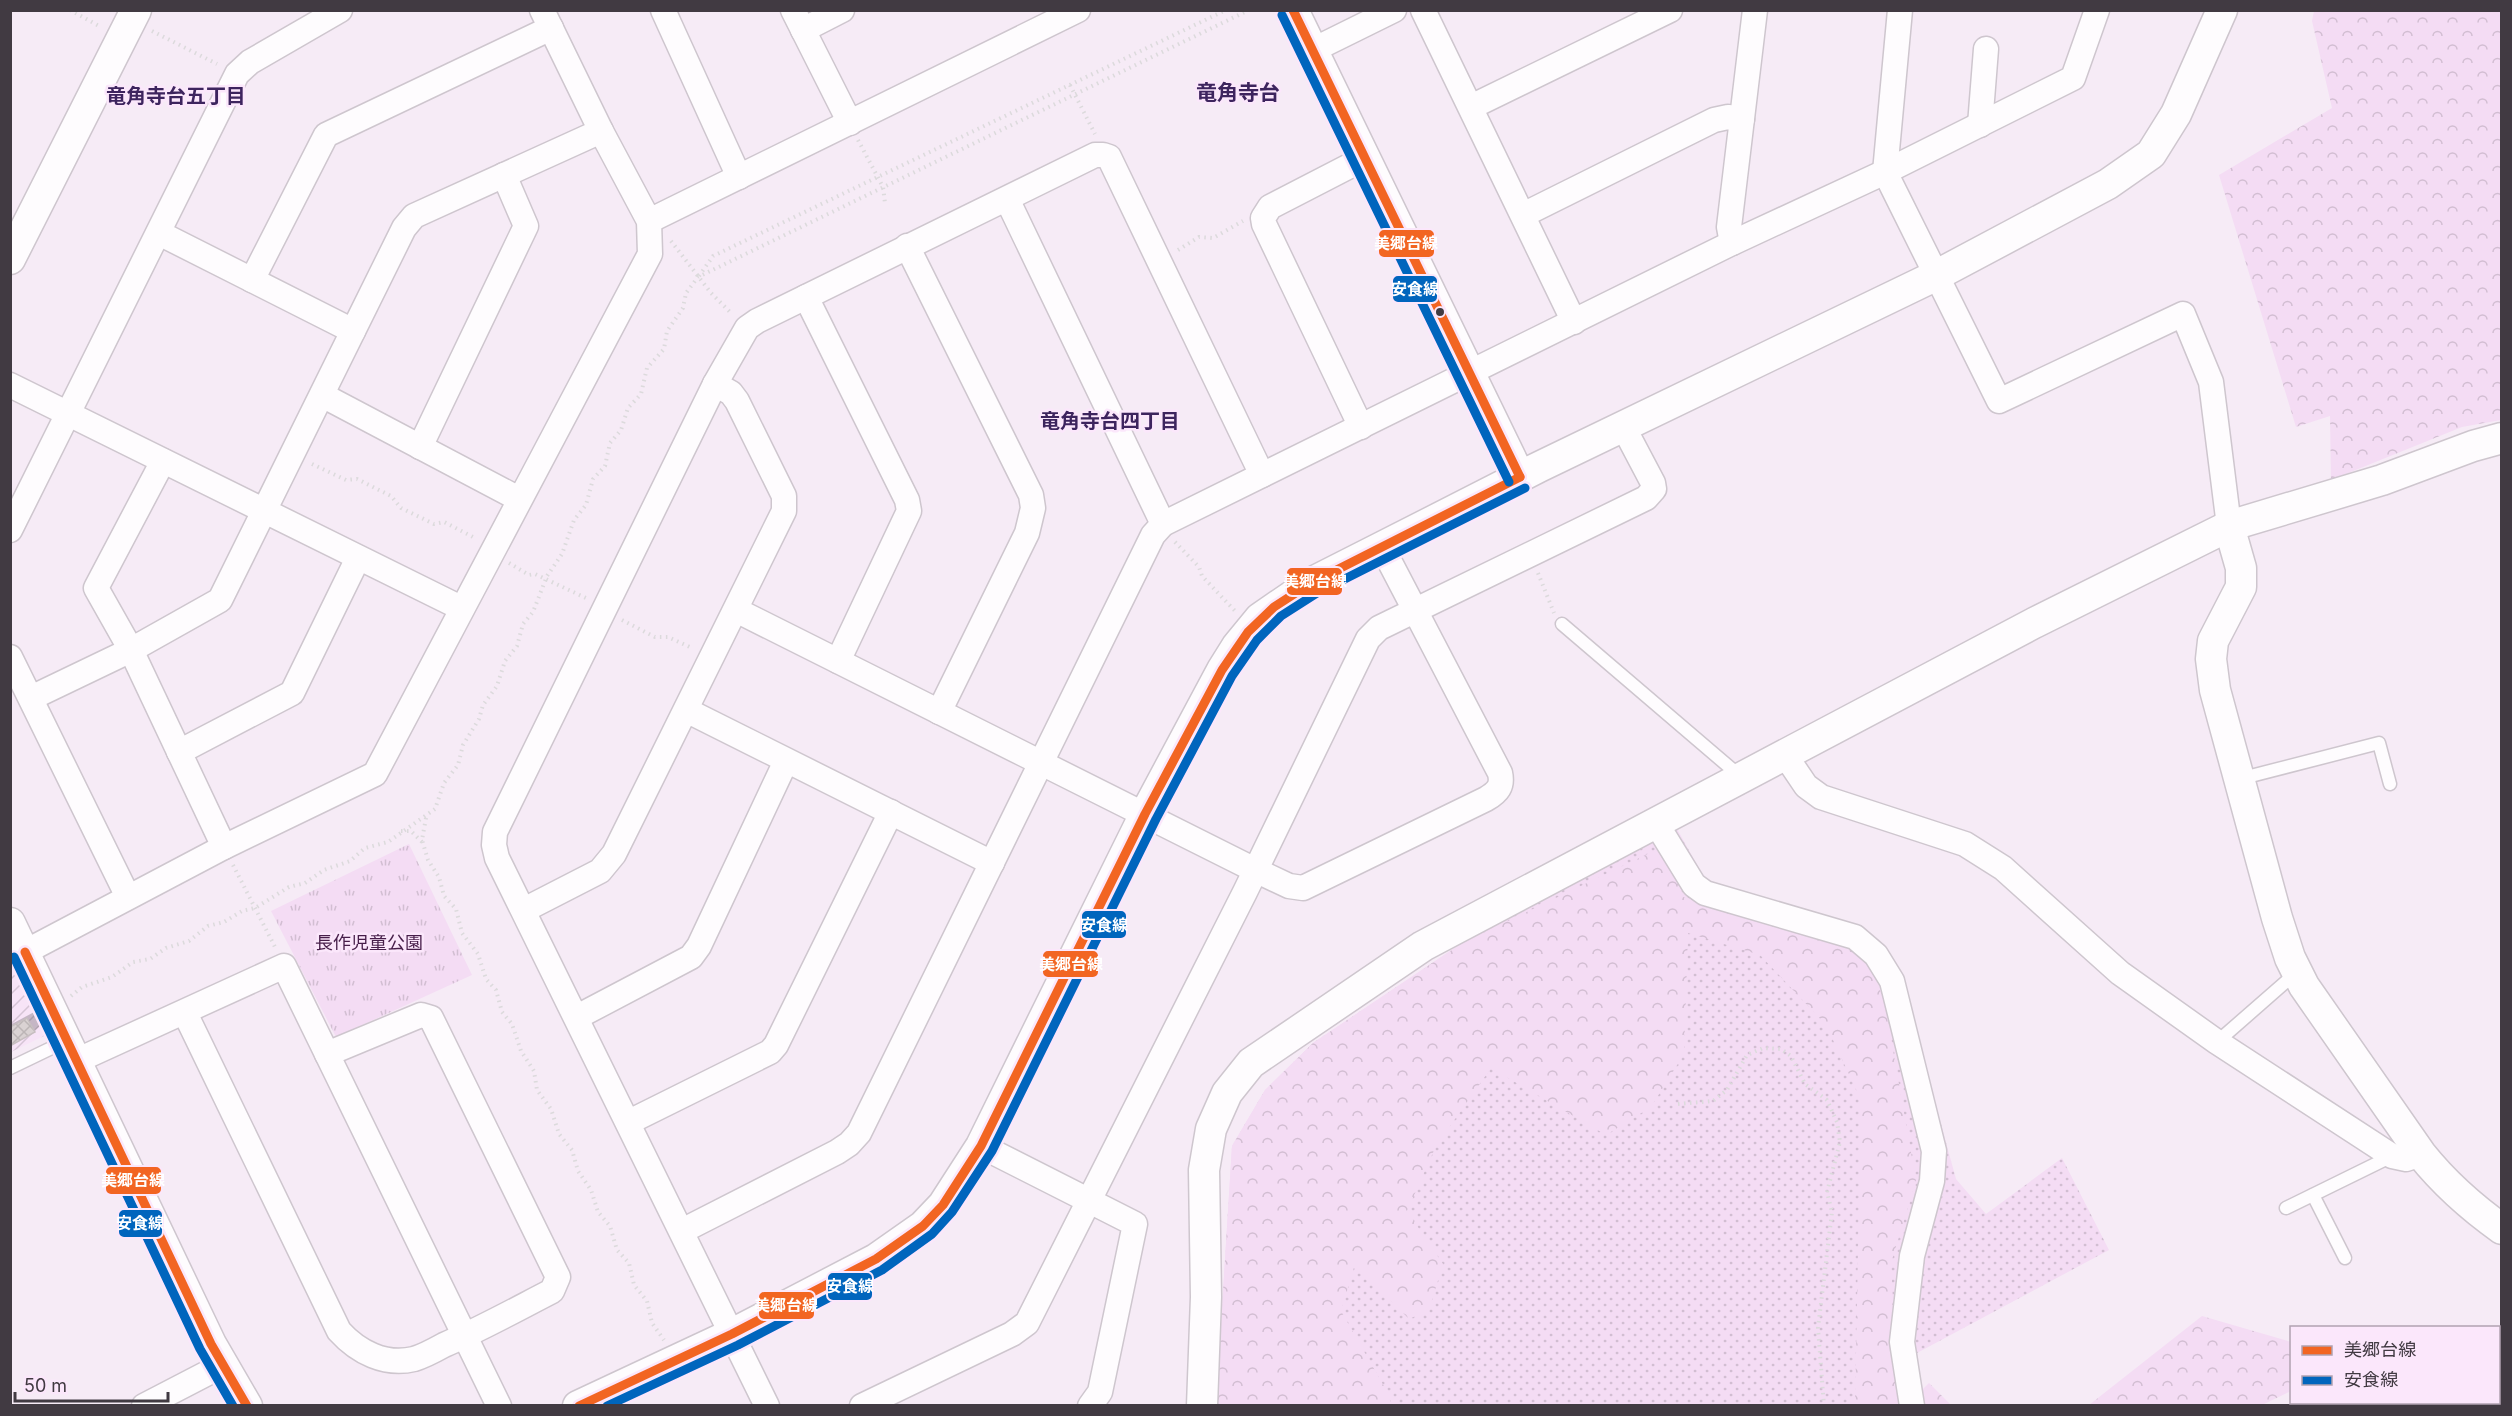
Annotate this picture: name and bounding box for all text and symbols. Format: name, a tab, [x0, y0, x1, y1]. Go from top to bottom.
district label: 竜角寺台	[1196, 80, 1280, 105]
district label: 竜角寺台五丁目	[106, 84, 246, 108]
line badge: 美郷台線	[1378, 229, 1435, 258]
text: 美郷台線	[1374, 233, 1438, 253]
line badge: 安食線	[1392, 275, 1438, 303]
text: 安食線	[1391, 279, 1439, 299]
unlabelled marker	[1434, 306, 1446, 318]
district label: 竜角寺台四丁目	[1040, 409, 1180, 433]
line badge: 美郷台線	[1286, 567, 1343, 596]
text: 美郷台線	[1283, 571, 1347, 591]
line badge: 安食線	[1081, 910, 1127, 939]
text: 安食線	[1080, 915, 1128, 935]
park label: 長作児童公園	[315, 932, 423, 953]
line badge: 美郷台線	[1042, 950, 1099, 978]
text: 美郷台線	[1039, 954, 1103, 974]
line badge: 美郷台線	[105, 1166, 162, 1195]
text: 美郷台線	[101, 1170, 165, 1190]
line badge: 安食線	[118, 1209, 163, 1238]
text: 安食線	[116, 1213, 164, 1233]
line badge: 安食線	[827, 1272, 873, 1301]
text: 安食線	[826, 1276, 874, 1296]
line badge: 美郷台線	[758, 1291, 815, 1320]
text: 美郷台線	[754, 1295, 818, 1315]
legend	[2290, 1326, 2500, 1404]
text: 美郷台線	[2344, 1339, 2416, 1360]
scale bar	[15, 1365, 168, 1403]
text: 安食線	[2344, 1369, 2398, 1390]
text: 50 m	[24, 1375, 67, 1396]

